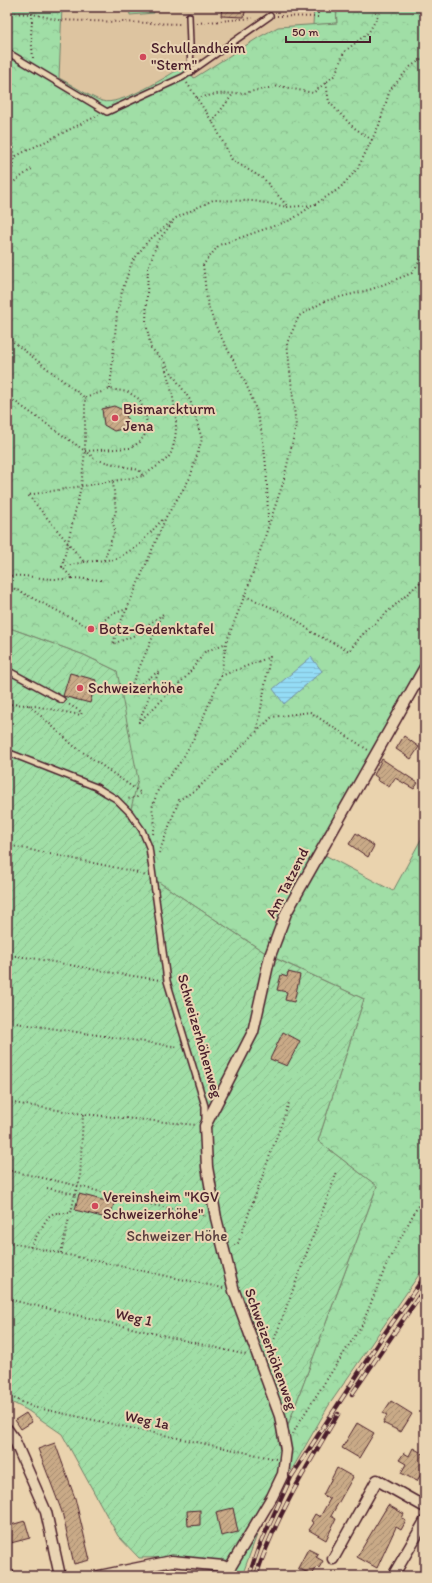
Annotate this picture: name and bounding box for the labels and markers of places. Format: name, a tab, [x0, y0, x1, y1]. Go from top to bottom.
place label: Schullandheim "Stern"	[151, 39, 246, 74]
marker: Schullandheim "Stern"	[138, 52, 148, 62]
place label: Bismarckturm Jena	[123, 400, 215, 435]
marker: Bismarckturm Jena	[110, 413, 120, 423]
place label: Botz-Gedenktafel	[99, 620, 215, 638]
marker: Botz-Gedenktafel	[86, 624, 96, 634]
place label: Schweizerhöhe	[88, 679, 183, 697]
marker: Schweizerhöhe	[75, 683, 85, 693]
place label: Vereinsheim "KGV Schweizerhöhe"	[103, 1188, 219, 1223]
marker: Vereinsheim "KGV Schweizerhöhe"	[90, 1201, 100, 1211]

